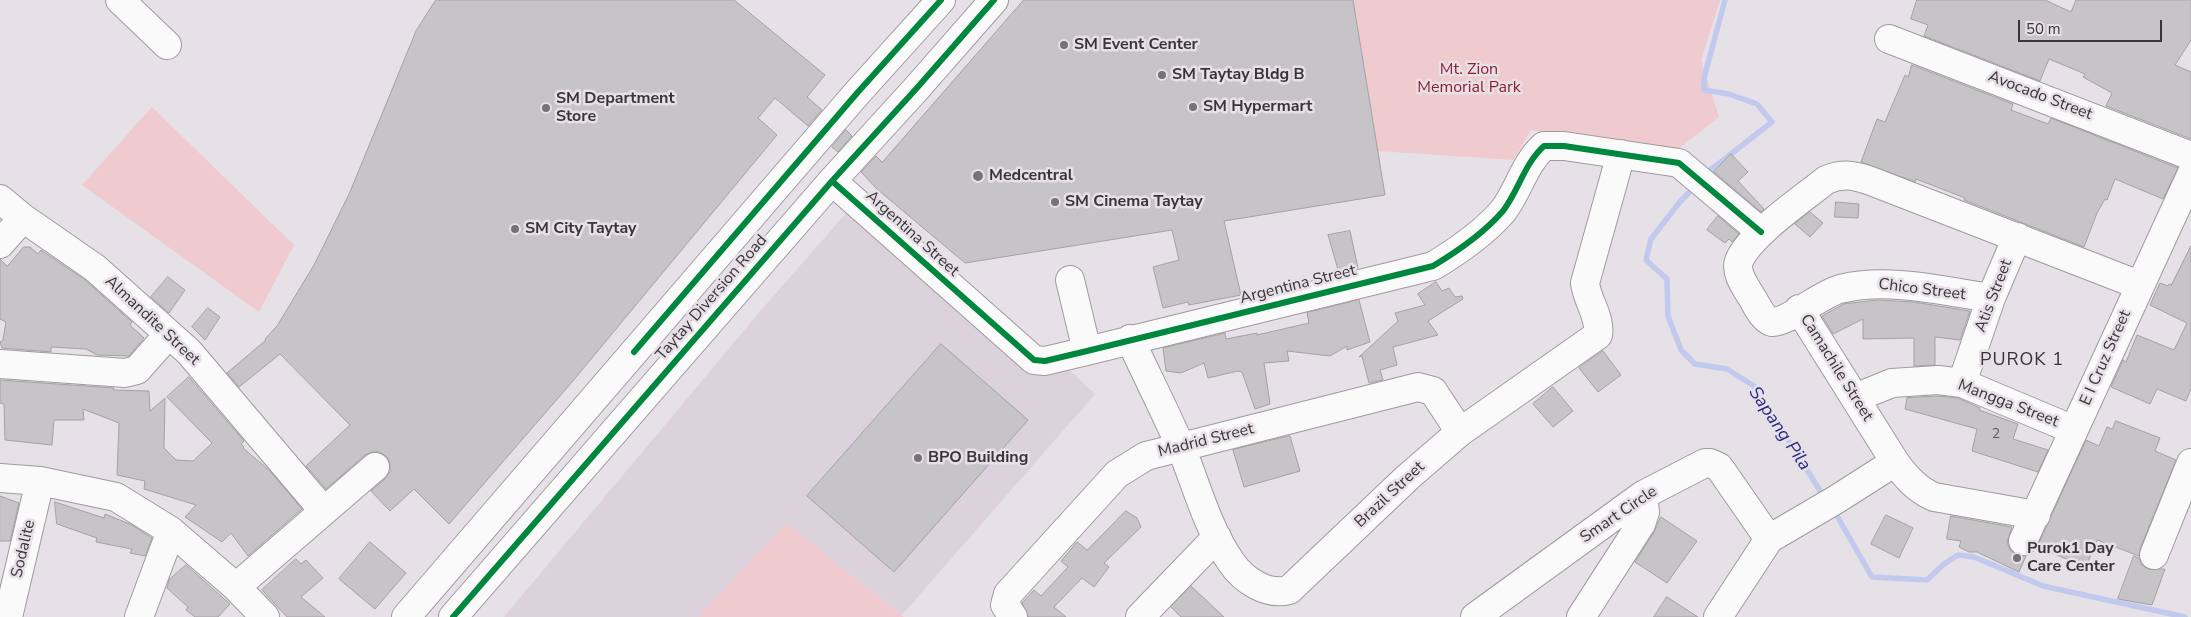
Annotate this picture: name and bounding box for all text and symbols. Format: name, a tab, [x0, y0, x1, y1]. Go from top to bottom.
scale bar	[2021, 10, 2165, 42]
text: 50 m	[2026, 19, 2061, 39]
place label: SM Event Center	[1074, 35, 1198, 55]
marker: SM Event Center	[1058, 39, 1070, 51]
park label: Mt. Zion Memorial Park	[1417, 60, 1521, 98]
place label: SM Taytay Bldg B	[1172, 65, 1304, 85]
street label: Avocado Street	[1985, 67, 2095, 125]
marker: SM Taytay Bldg B	[1156, 69, 1168, 81]
place label: SM Department Store	[556, 89, 675, 127]
place label: SM Hypermart	[1203, 97, 1312, 117]
marker: SM Hypermart	[1187, 101, 1199, 113]
marker: SM Department Store	[540, 102, 552, 114]
place label: Medcentral	[989, 166, 1073, 186]
marker: Medcentral	[971, 169, 985, 183]
street label: Argentina Street	[861, 187, 963, 281]
place label: SM Cinema Taytay	[1065, 192, 1203, 212]
marker: SM Cinema Taytay	[1049, 196, 1061, 208]
place label: SM City Taytay	[525, 219, 637, 239]
marker: SM City Taytay	[509, 223, 521, 235]
street label: Taytay Diversion Road	[652, 231, 772, 365]
street label: Atis Street	[1971, 257, 2017, 335]
street label: Argentina Street	[1238, 261, 1358, 309]
street label: Almandite Street	[101, 272, 203, 370]
street label: Chico Street	[1877, 275, 1967, 305]
street label: E I Cruz Street	[2076, 307, 2136, 409]
street label: Camachile Street	[1795, 311, 1877, 425]
district label: PUROK 1	[1979, 350, 2065, 372]
street label: Mangga Street	[1955, 376, 2061, 432]
water label: Sapang Pila	[1743, 383, 1815, 475]
street label: Madrid Street	[1156, 420, 1256, 462]
house number: 2	[1992, 427, 2000, 443]
place label: BPO Building	[928, 448, 1028, 468]
marker: BPO Building	[912, 452, 924, 464]
street label: Brazil Street	[1351, 458, 1429, 532]
street label: Smart Circle	[1577, 482, 1661, 548]
street label: Sodalite	[8, 518, 40, 580]
place label: Purok1 Day Care Center	[2027, 539, 2115, 577]
marker: Purok1 Day Care Center	[2011, 552, 2023, 564]

